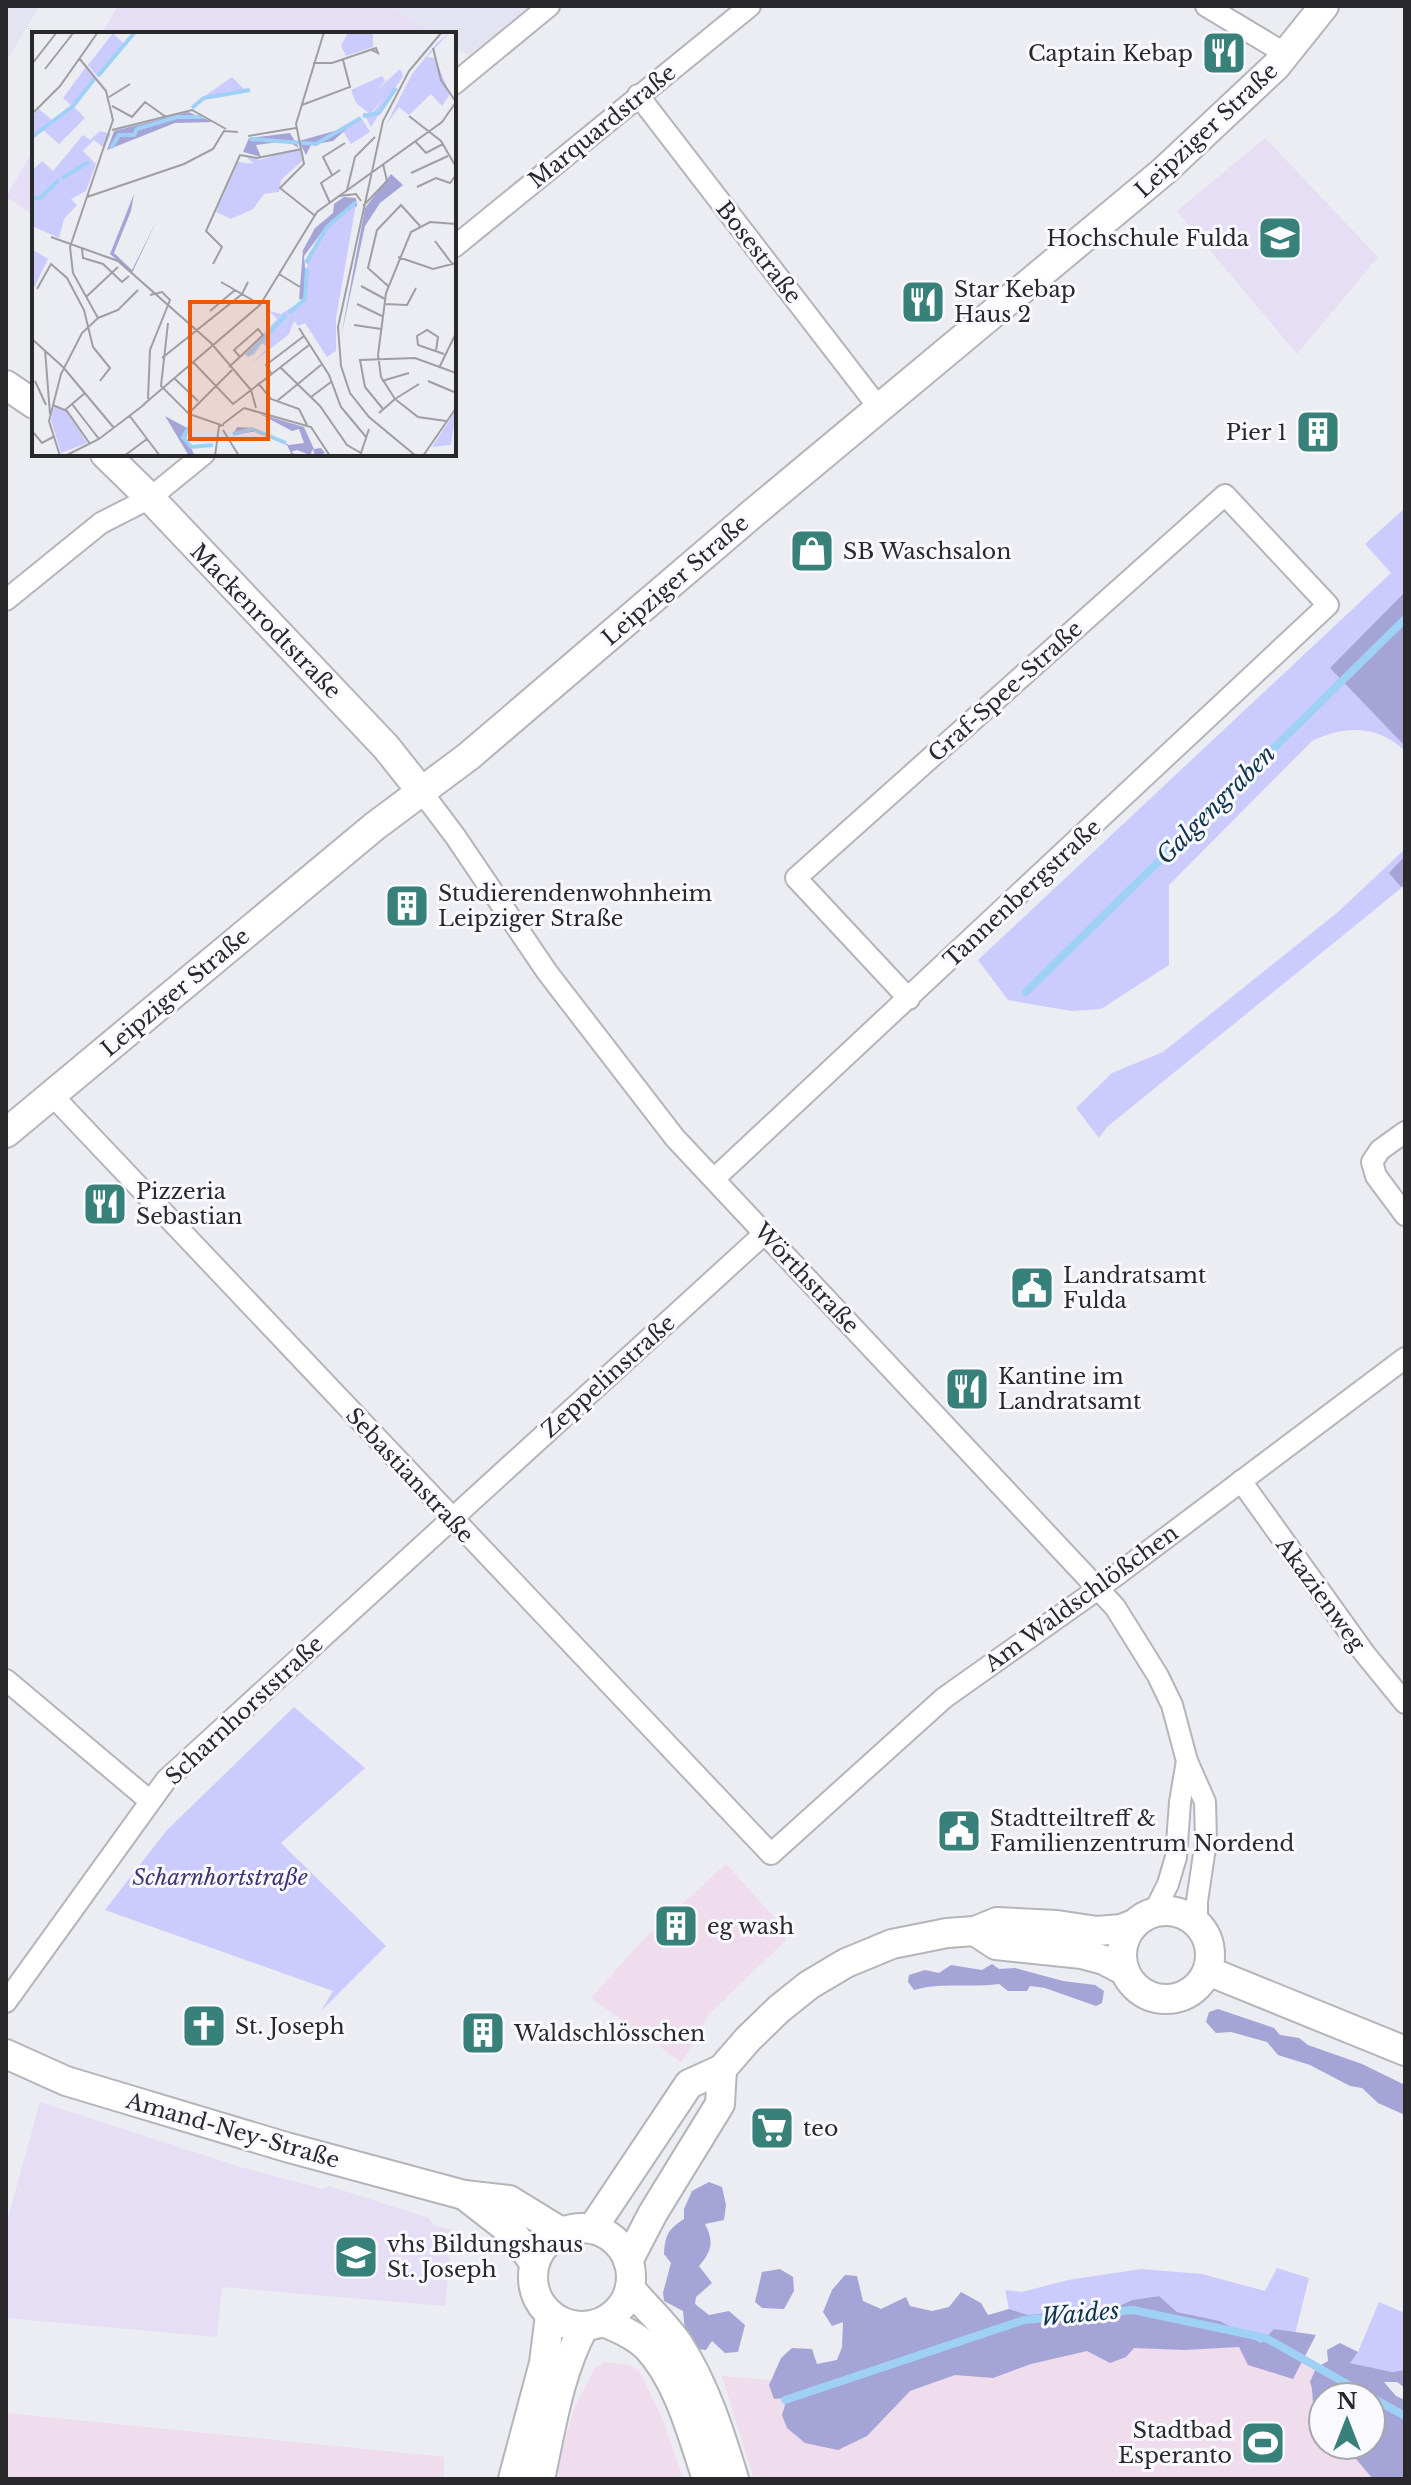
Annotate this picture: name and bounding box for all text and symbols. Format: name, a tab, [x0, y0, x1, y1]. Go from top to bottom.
restaurant icon: Captain Kebap	[1200, 29, 1248, 77]
inset map	[32, 32, 456, 456]
place label: Captain Kebap	[1028, 40, 1193, 67]
street label: Leipziger Straße	[1129, 57, 1283, 203]
street label: Marquardstraße	[523, 59, 681, 194]
street label: Bosestraße	[710, 196, 807, 309]
school or university icon: Hochschule Fulda	[1256, 214, 1304, 262]
place label: Hochschule Fulda	[1047, 225, 1250, 252]
place label: Star Kebap Haus 2	[954, 276, 1076, 328]
restaurant icon: Star Kebap Haus 2	[899, 278, 947, 326]
building icon: Pier 1	[1294, 408, 1342, 456]
place label: Pier 1	[1226, 419, 1287, 446]
street label: Leipziger Straße	[597, 509, 754, 651]
shop icon: SB Waschsalon	[788, 527, 836, 575]
street label: Mackenrodtstraße	[185, 538, 347, 704]
place label: SB Waschsalon	[843, 538, 1011, 565]
street label: Graf-Spee-Straße	[923, 615, 1088, 768]
water label: Galgengraben	[1150, 739, 1281, 870]
street label: Tannenbergstraße	[938, 814, 1106, 973]
place label: Studierendenwohnheim Leipziger Straße	[438, 880, 713, 932]
building icon: Studierendenwohnheim Leipziger Straße	[383, 882, 431, 930]
street label: Leipziger Straße	[96, 922, 255, 1062]
place label: Pizzeria Sebastian	[136, 1178, 243, 1230]
restaurant icon: Pizzeria Sebastian	[81, 1180, 129, 1228]
street label: Wörthstraße	[748, 1217, 865, 1339]
place label: Landratsamt Fulda	[1063, 1262, 1207, 1314]
public building icon: Landratsamt Fulda	[1008, 1264, 1056, 1312]
street label: Zeppelinstraße	[536, 1309, 681, 1443]
place label: Kantine im Landratsamt	[998, 1363, 1142, 1415]
restaurant icon: Kantine im Landratsamt	[943, 1365, 991, 1413]
street label: Sebastianstraße	[340, 1402, 479, 1549]
street label: Am Waldschlößchen	[979, 1519, 1183, 1678]
street label: Akazienweg	[1270, 1531, 1371, 1657]
street label: Scharnhorststraße	[160, 1630, 329, 1790]
place label: Stadtteiltreff & Familienzentrum Nordend	[990, 1805, 1295, 1857]
public building icon: Stadtteiltreff & Familienzentrum Nordend	[935, 1807, 983, 1855]
park label: Scharnhortstraße	[132, 1864, 308, 1891]
building icon: eg wash	[652, 1902, 700, 1950]
place label: eg wash	[707, 1913, 794, 1940]
church icon: St. Joseph	[180, 2002, 228, 2050]
building icon: Waldschlösschen	[459, 2009, 507, 2057]
place label: St. Joseph	[235, 2013, 345, 2040]
place label: Waldschlösschen	[513, 2020, 705, 2047]
street label: Amand-Ney-Straße	[122, 2087, 343, 2174]
supermarket icon: teo	[748, 2104, 796, 2152]
place label: teo	[803, 2115, 838, 2142]
place label: vhs Bildungshaus St. Joseph	[387, 2231, 583, 2283]
school or university icon: vhs Bildungshaus St. Joseph	[332, 2233, 380, 2281]
water label: Waides	[1040, 2296, 1120, 2331]
north arrow	[1307, 2381, 1387, 2461]
text: N	[1337, 2388, 1358, 2415]
place label: Stadtbad Esperanto	[1118, 2417, 1232, 2469]
sports icon: Stadtbad Esperanto	[1239, 2419, 1287, 2467]

